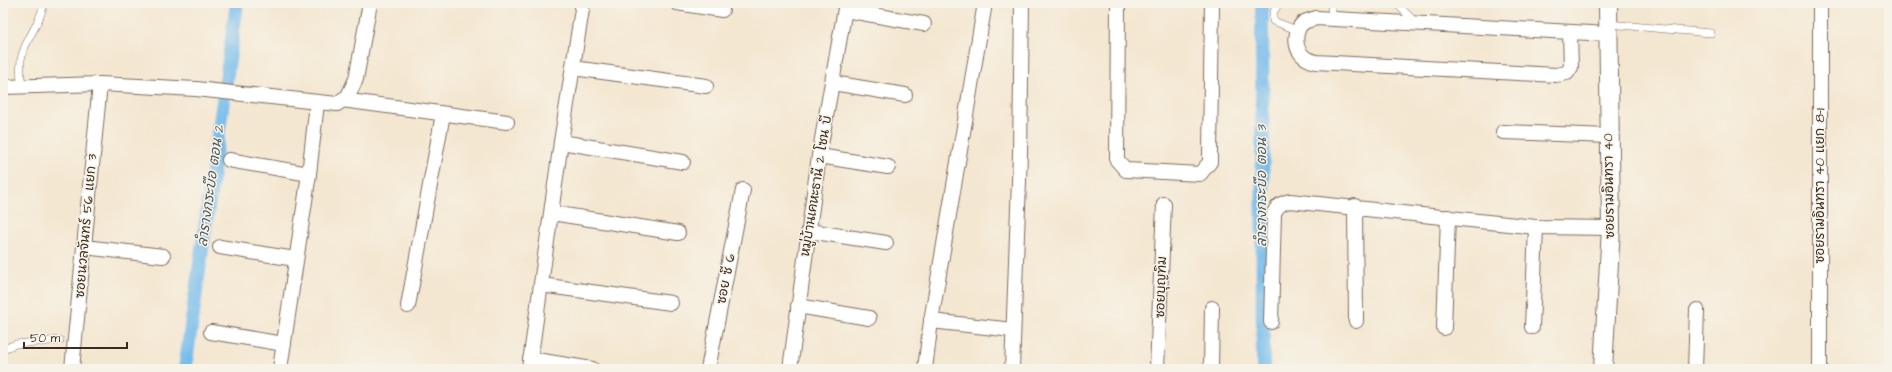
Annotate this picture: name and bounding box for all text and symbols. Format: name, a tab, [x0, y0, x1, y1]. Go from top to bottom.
street label: ซอยรามอินทรา 40 แยก 8-1	[1811, 108, 1829, 264]
street label: หมู่บ้านเคหะธานี 2 โซน บี	[795, 114, 836, 258]
water label: ลำรางกระบือ ตอน 2	[193, 123, 230, 248]
water label: ลำรางกระบือ ตอน 3	[1252, 123, 1272, 247]
street label: ซอยรามอินทรา 40	[1599, 133, 1619, 239]
street label: ซอยนวลจันทร์ 56 แยก 3	[70, 153, 101, 299]
street label: ซอย ซี 6	[712, 252, 740, 306]
street label: ซอยบุญทิม	[1151, 256, 1171, 318]
scale bar	[24, 324, 127, 350]
text: 50 m	[30, 330, 61, 347]

